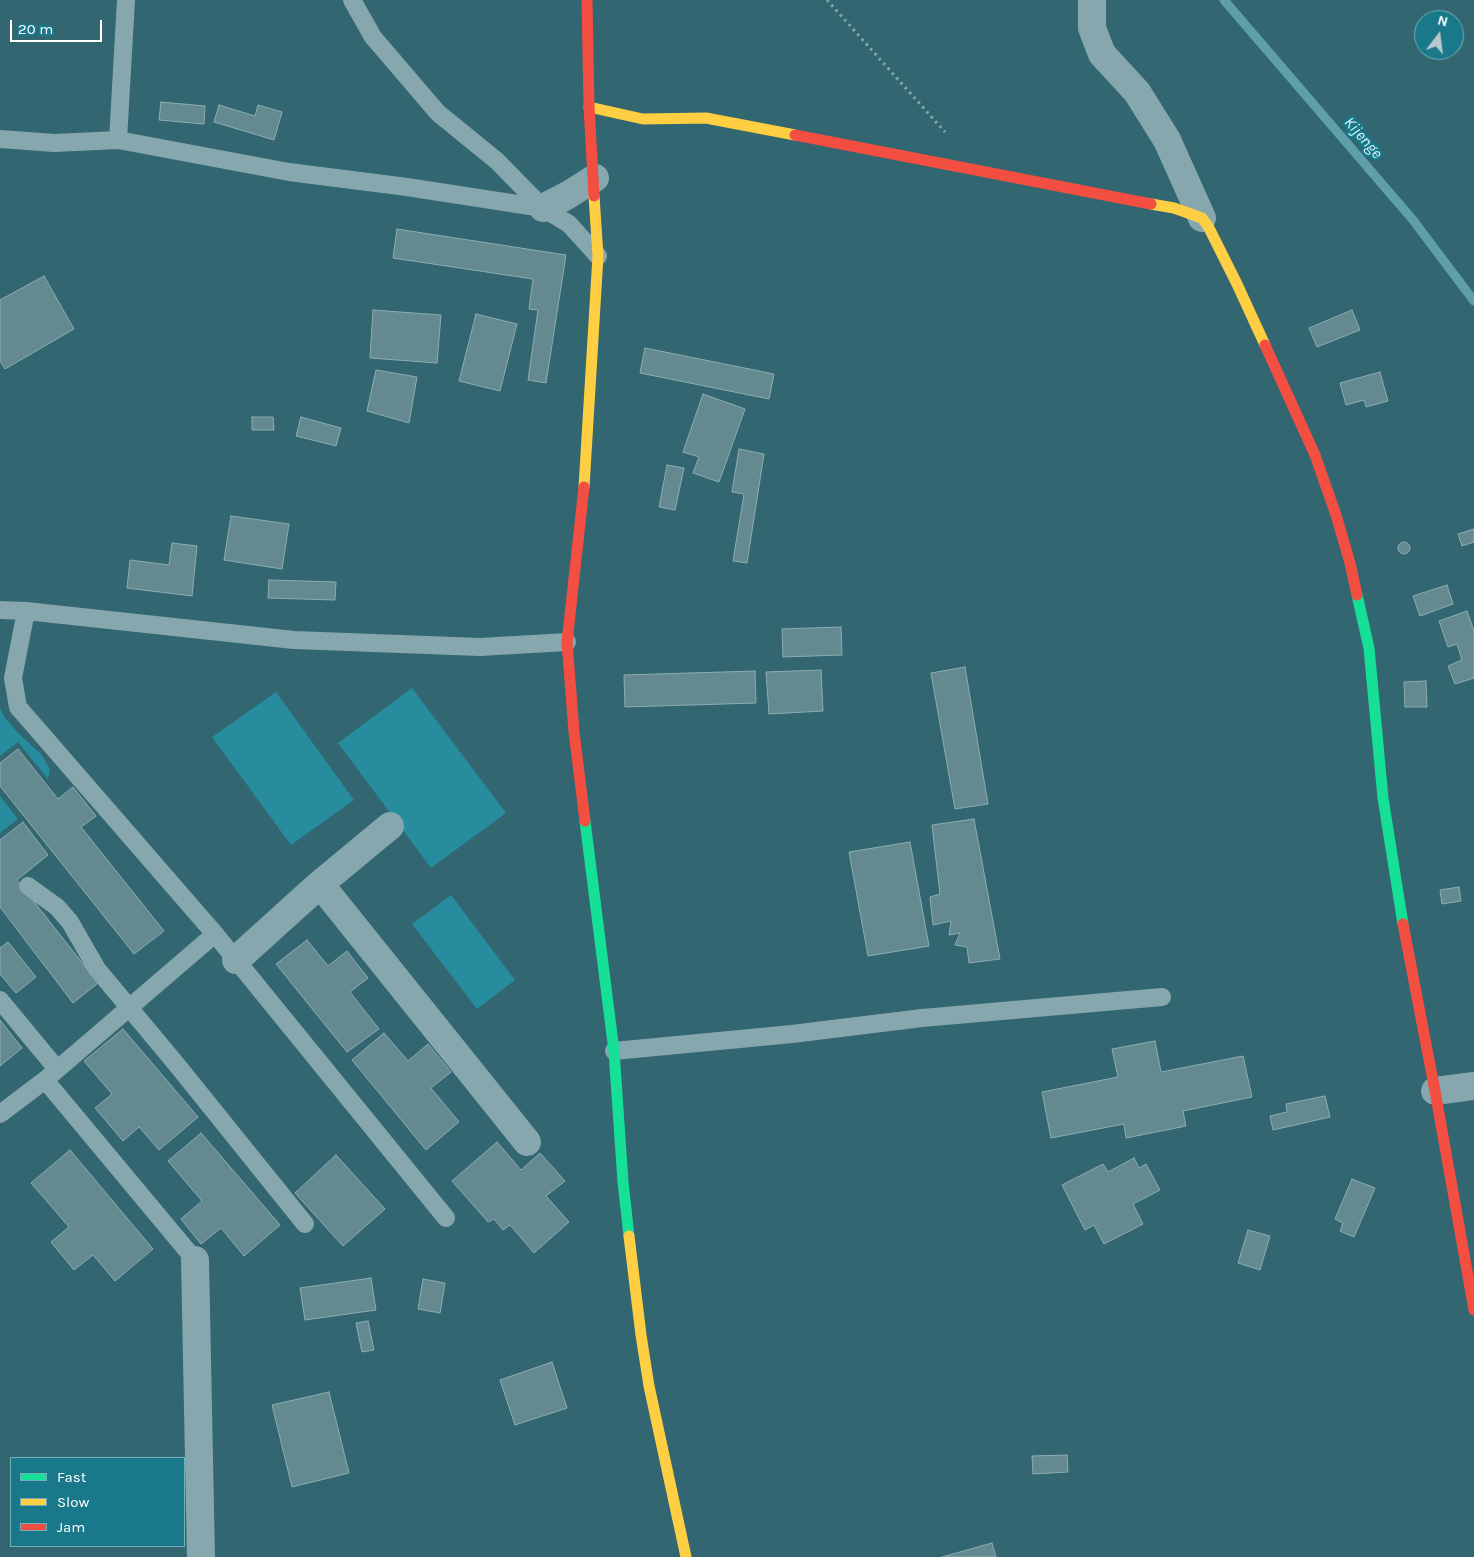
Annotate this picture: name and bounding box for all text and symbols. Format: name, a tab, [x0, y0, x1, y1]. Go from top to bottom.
scale bar	[12, 10, 105, 42]
north arrow	[1414, 10, 1464, 60]
text: N	[1436, 11, 1450, 31]
text: 20 m	[18, 20, 53, 38]
water label: Kijenge	[1340, 113, 1386, 163]
legend	[10, 1457, 185, 1547]
text: Fast	[57, 1468, 86, 1486]
text: Slow	[57, 1493, 89, 1511]
text: Jam	[57, 1518, 85, 1536]

